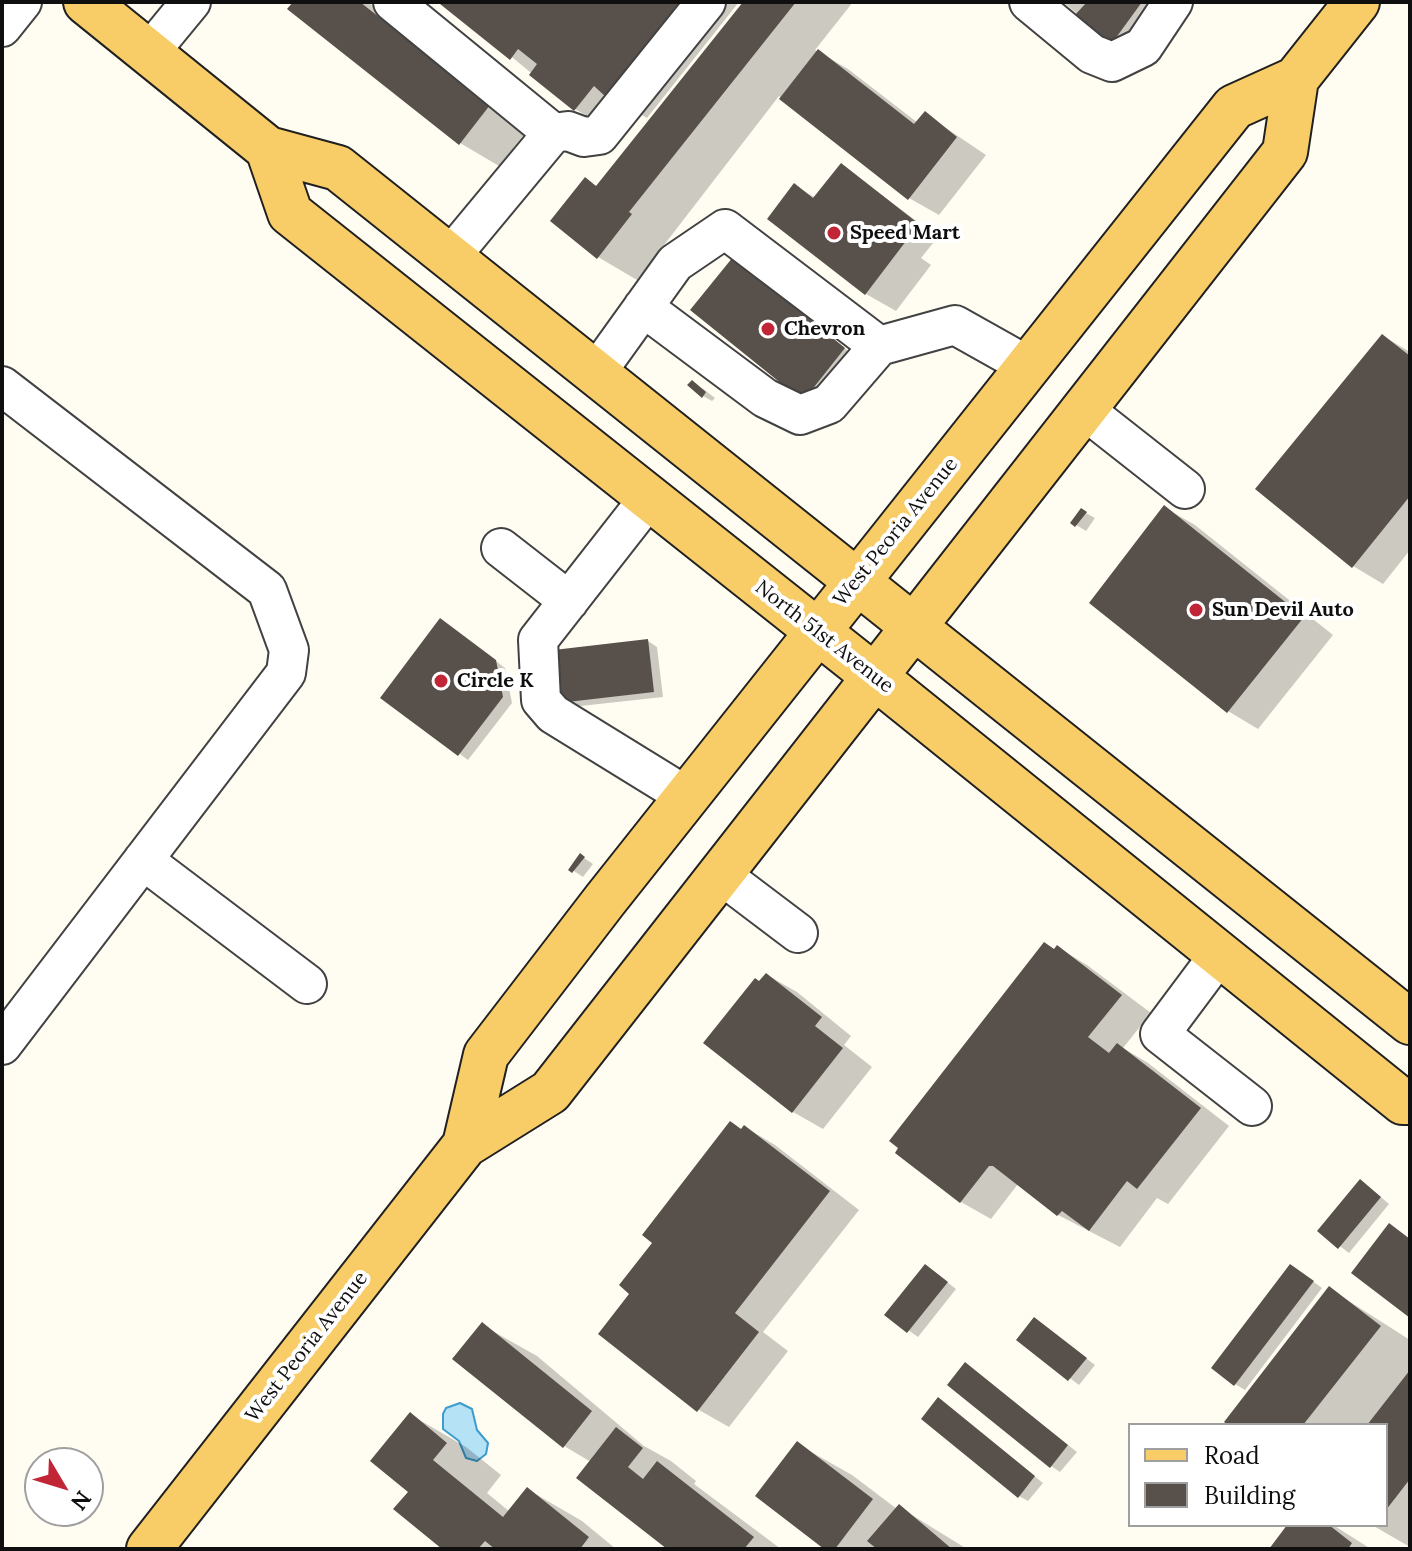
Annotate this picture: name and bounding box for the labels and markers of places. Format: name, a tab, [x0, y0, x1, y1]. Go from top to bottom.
place label: Speed Mart	[850, 221, 960, 245]
marker: Speed Mart	[825, 224, 843, 242]
place label: Chevron	[784, 317, 865, 341]
marker: Chevron	[759, 320, 777, 338]
place label: Sun Devil Auto	[1212, 598, 1354, 622]
marker: Sun Devil Auto	[1187, 601, 1205, 619]
place label: Circle K	[457, 669, 534, 693]
marker: Circle K	[432, 672, 450, 690]

